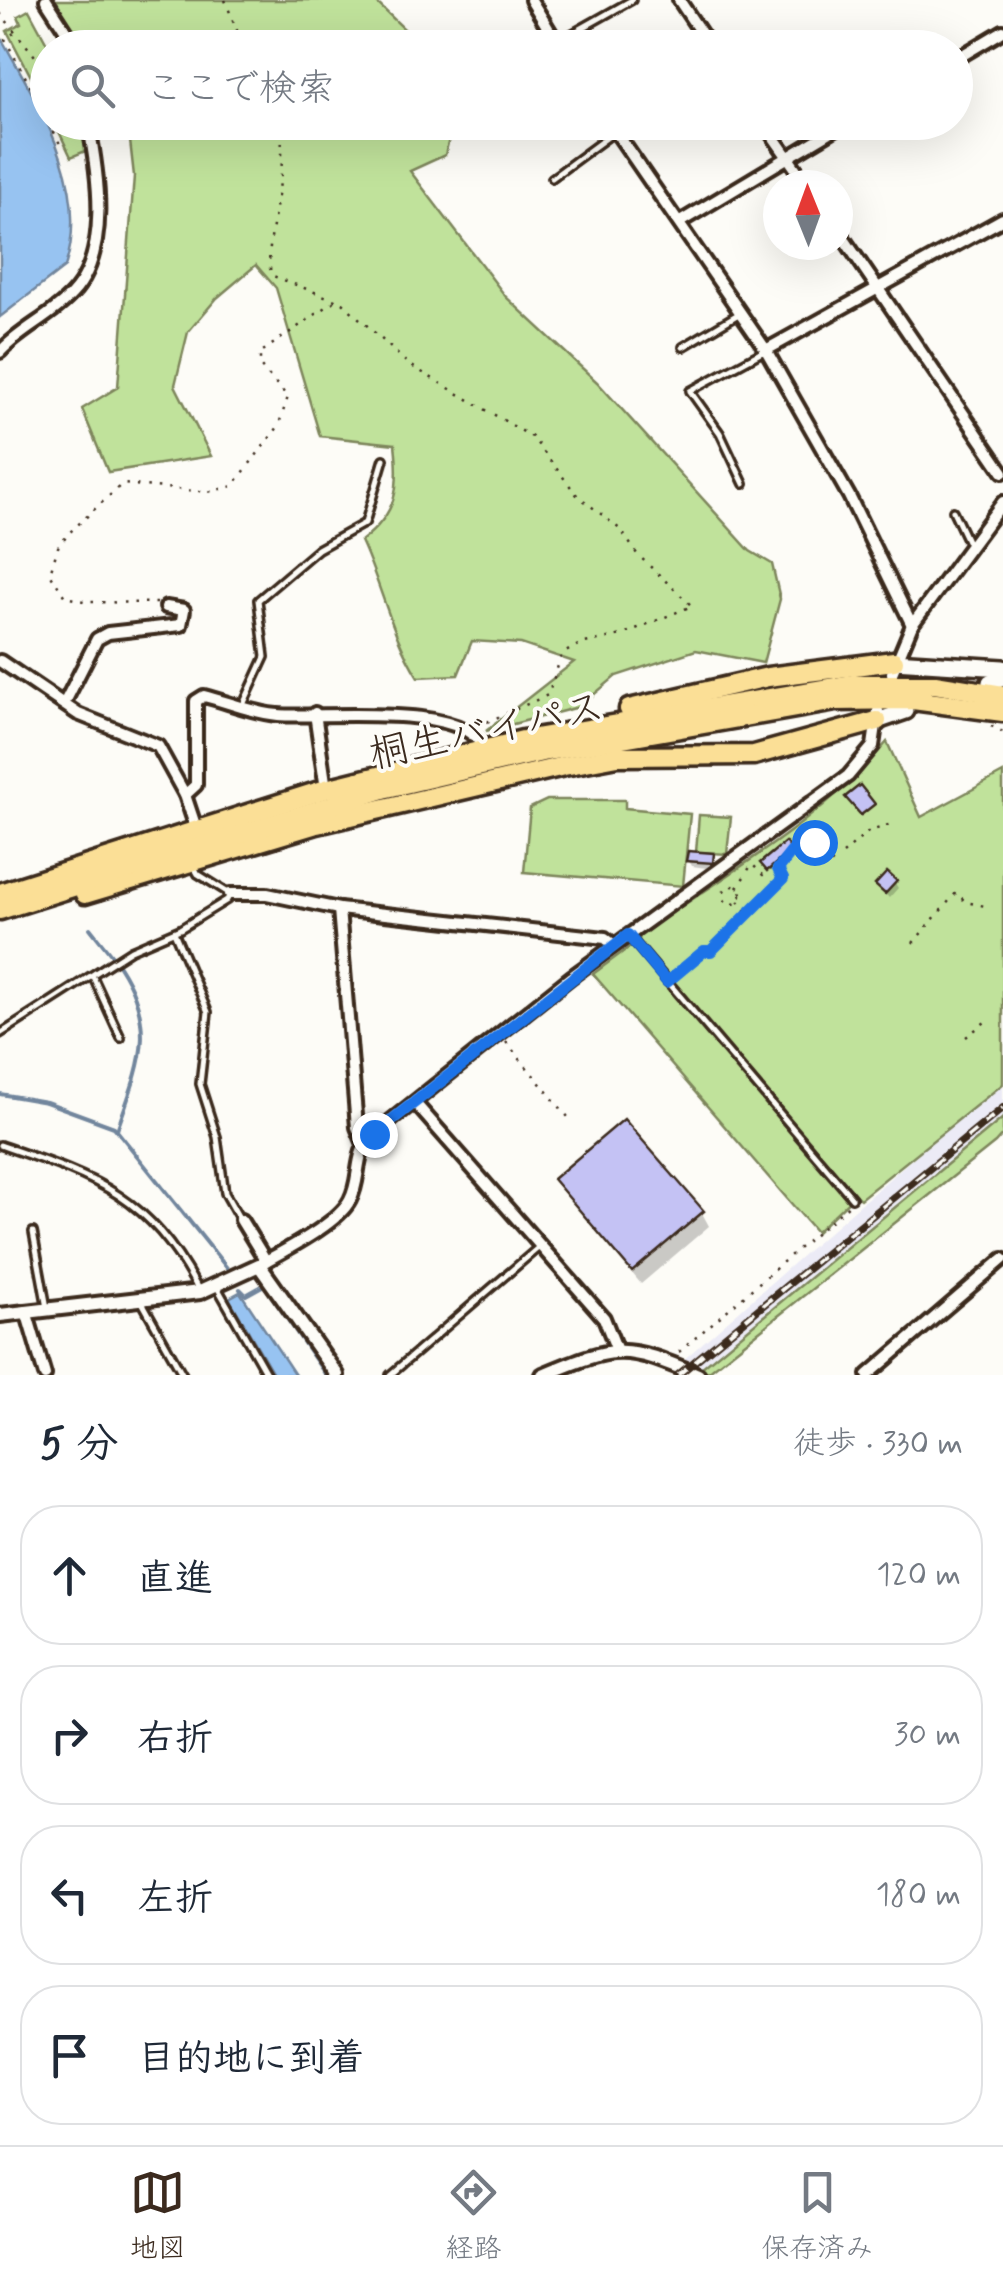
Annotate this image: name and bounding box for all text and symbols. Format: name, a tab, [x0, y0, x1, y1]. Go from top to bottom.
search box	[30, 30, 973, 140]
icon: search	[65, 58, 120, 113]
text: ここで検索	[145, 65, 335, 114]
north arrow	[763, 170, 853, 260]
street label: 桐生バイパス	[365, 682, 609, 782]
route start	[792, 820, 838, 866]
route end	[352, 1112, 398, 1158]
text: 5 分	[40, 1418, 119, 1473]
text: 徒歩 · 330 m	[793, 1423, 963, 1465]
icon: ahead	[42, 1548, 97, 1603]
text: 120 m	[876, 1554, 961, 1596]
text: 直進	[137, 1555, 213, 1604]
icon: right	[42, 1708, 97, 1763]
text: 30 m	[894, 1714, 961, 1756]
text: 右折	[137, 1715, 213, 1764]
icon: left	[42, 1868, 97, 1923]
text: 180 m	[876, 1874, 961, 1916]
text: 左折	[137, 1875, 213, 1924]
icon: arrive	[42, 2028, 97, 2083]
text: 目的地に到着	[137, 2035, 365, 2084]
tab: 地図	[130, 2165, 186, 2268]
tab: 経路	[445, 2165, 501, 2268]
tab: 保存済み	[761, 2165, 873, 2268]

